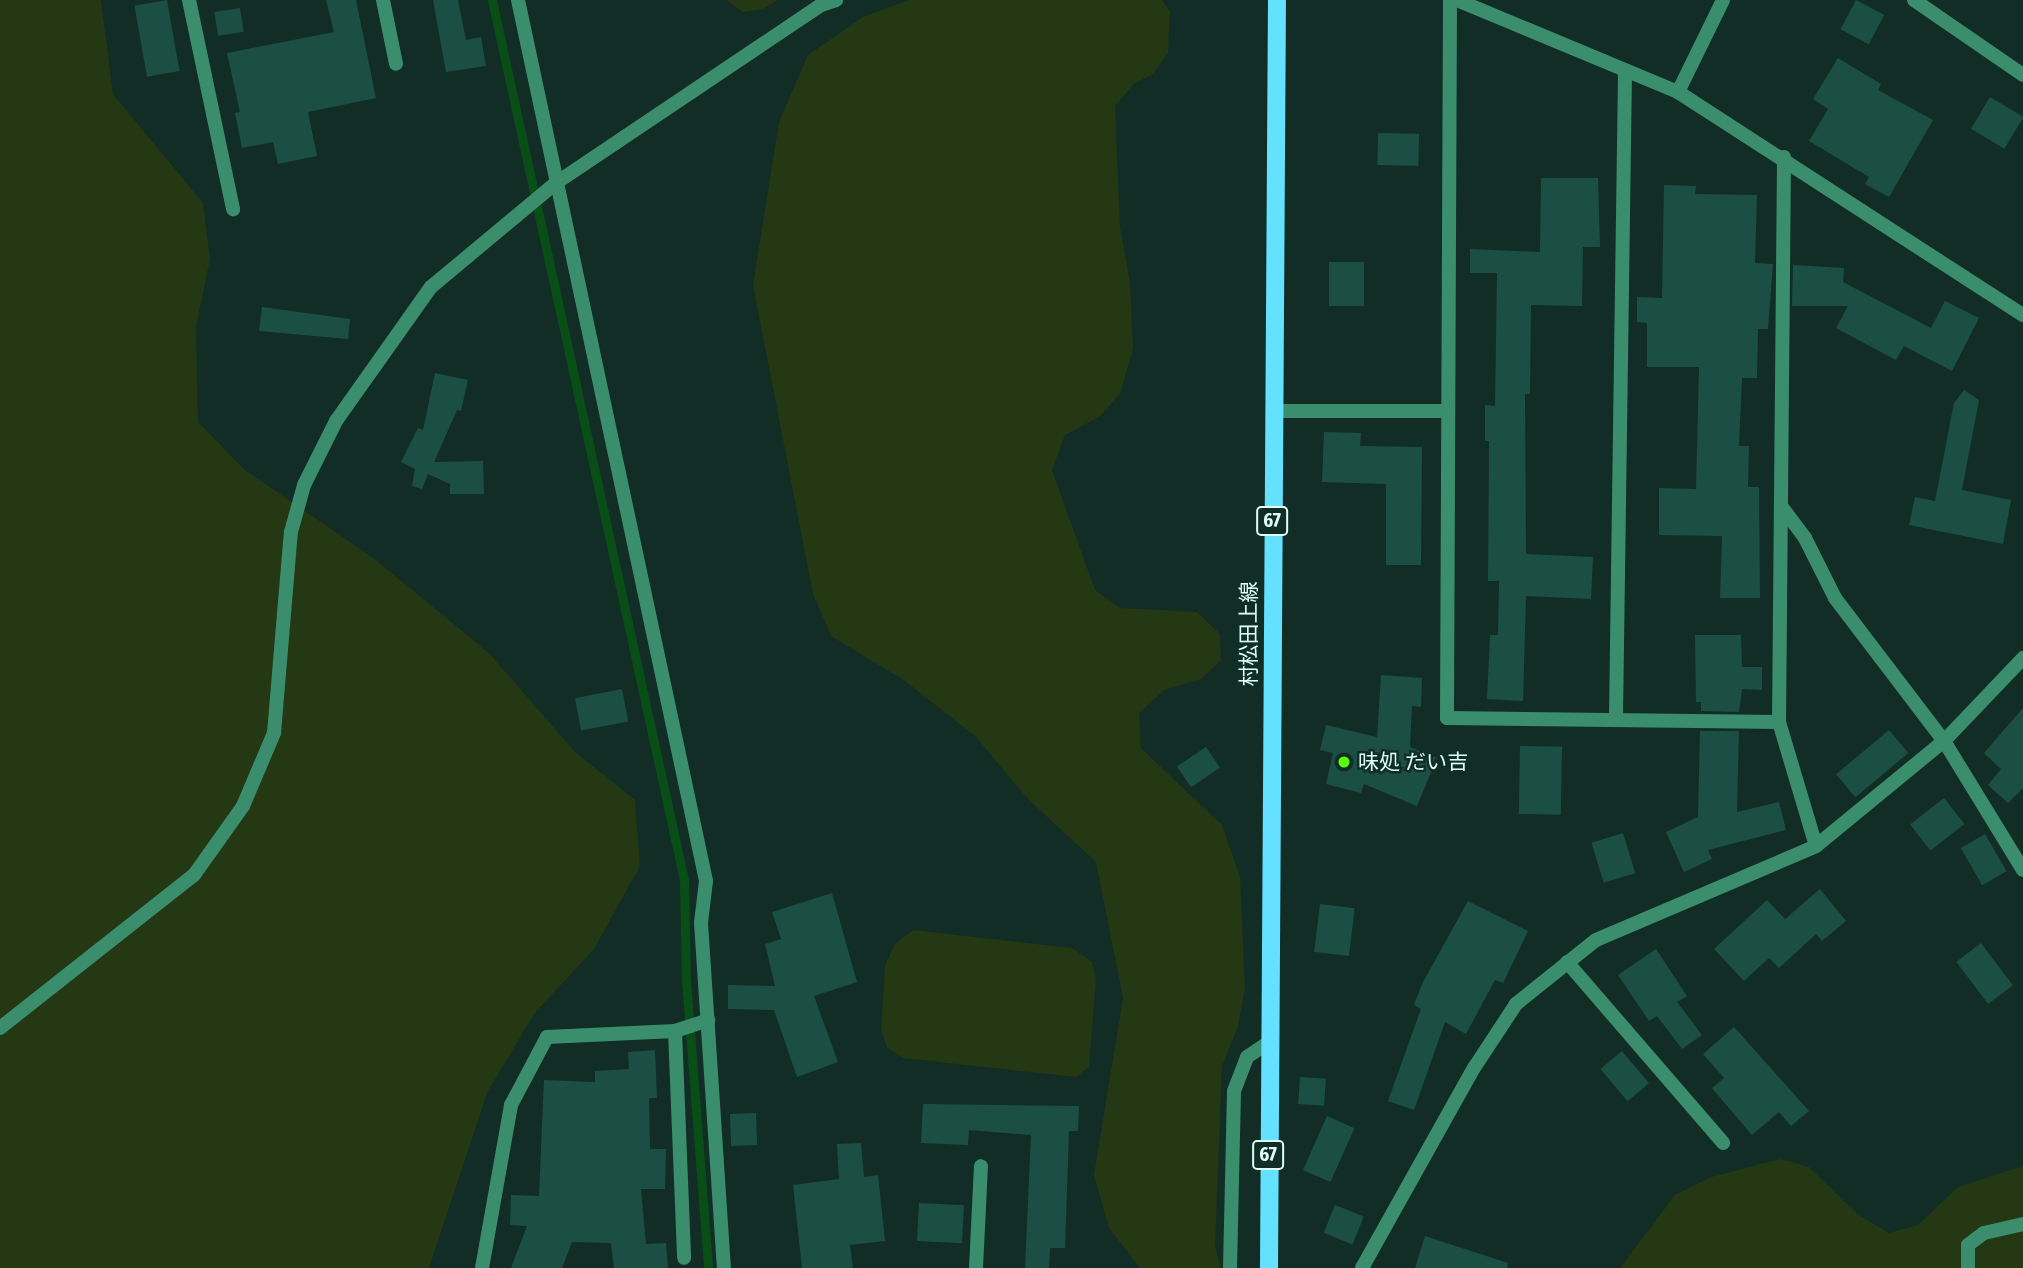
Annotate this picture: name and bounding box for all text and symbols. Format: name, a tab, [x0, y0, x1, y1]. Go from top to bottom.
road number: 67	[1254, 506, 1290, 536]
street label: 村松田上線	[1236, 582, 1262, 686]
place label: 味処 だい吉	[1358, 749, 1468, 775]
marker: 味処 だい吉	[1336, 754, 1352, 770]
road number: 67	[1250, 1140, 1286, 1170]

